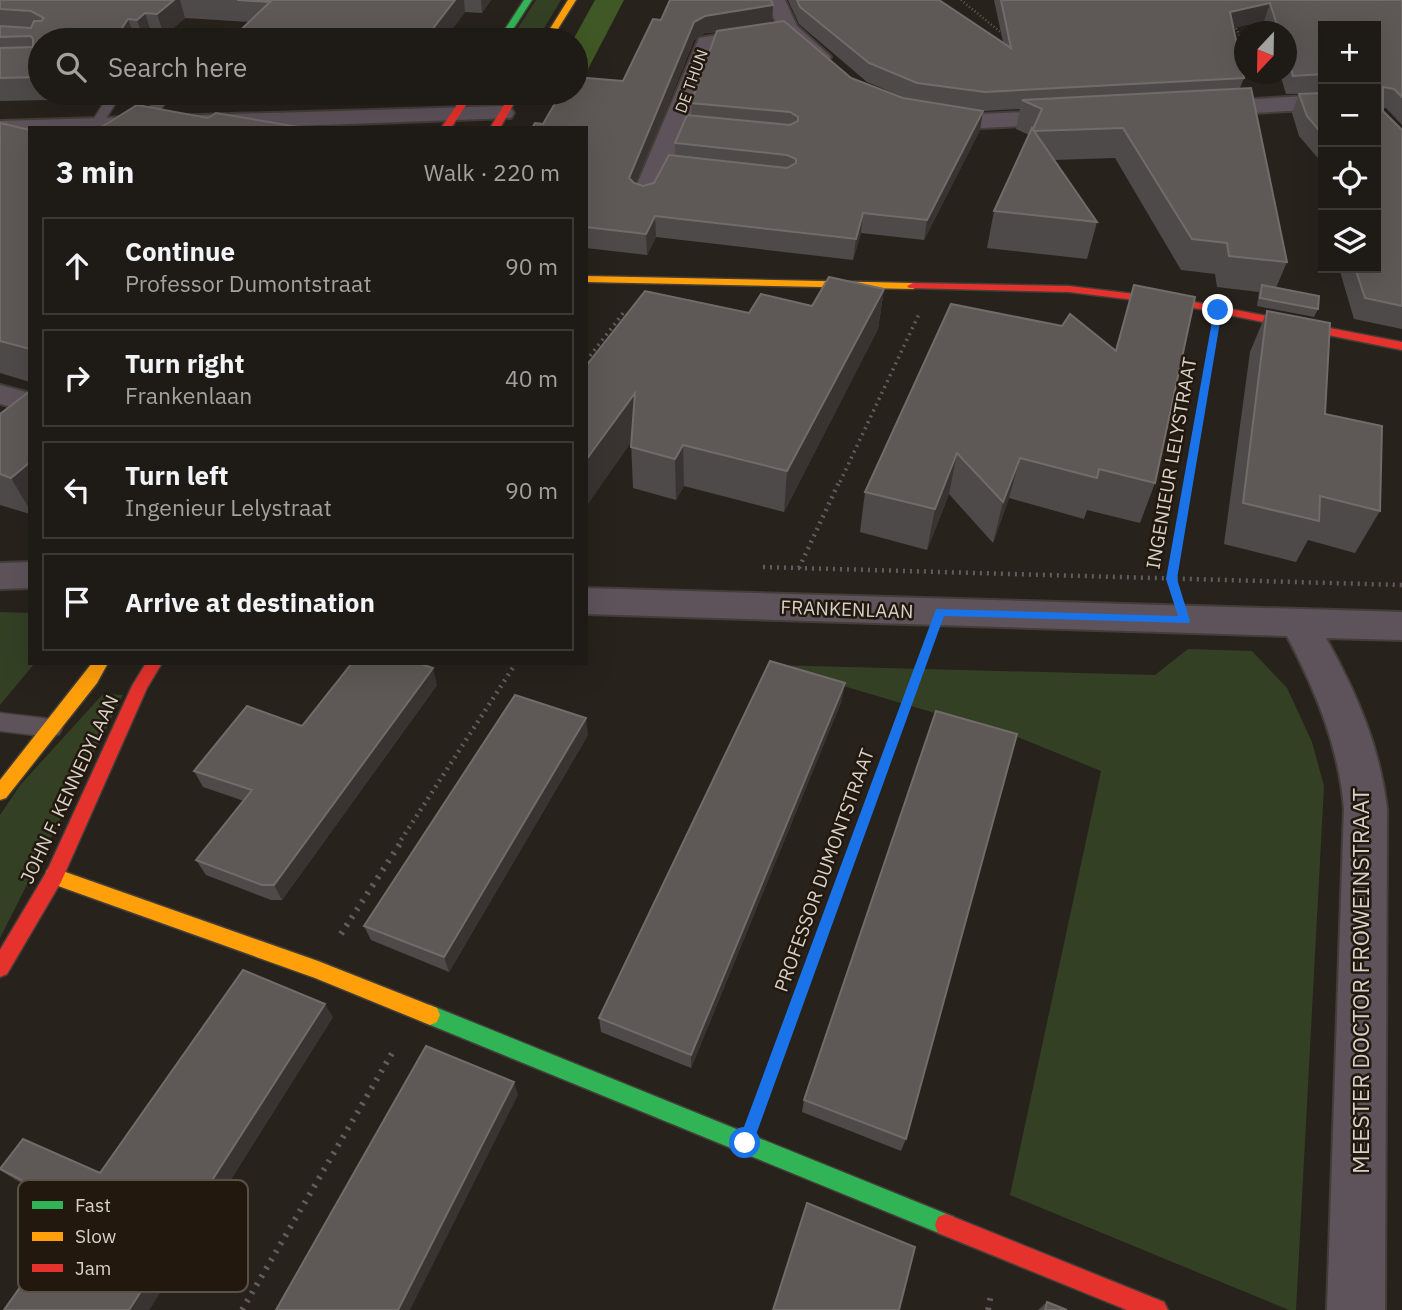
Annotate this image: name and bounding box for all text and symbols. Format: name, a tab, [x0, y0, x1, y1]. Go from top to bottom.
north arrow	[1234, 21, 1297, 84]
map controls	[1318, 21, 1381, 273]
button: +	[1318, 21, 1381, 84]
search box	[28, 28, 588, 105]
street label: DE THUN	[670, 46, 712, 116]
icon: search	[52, 48, 90, 86]
text: Search here	[108, 50, 247, 84]
button: −	[1318, 84, 1381, 147]
button: locate	[1318, 147, 1381, 210]
text: 3 min	[56, 152, 134, 191]
text: Walk · 220 m	[424, 157, 560, 187]
button: layers	[1318, 210, 1381, 273]
text: Continue	[125, 234, 235, 268]
icon: ahead	[58, 247, 96, 285]
text: 90 m	[505, 251, 558, 281]
text: Professor Dumontstraat	[125, 268, 371, 298]
route end	[1202, 294, 1233, 325]
text: Turn right	[125, 346, 244, 380]
street label: INGENIEUR LELYSTRAAT	[1141, 355, 1201, 571]
icon: right	[58, 359, 96, 397]
text: 40 m	[505, 363, 558, 393]
text: Frankenlaan	[125, 380, 252, 410]
text: Turn left	[125, 458, 228, 492]
icon: left	[58, 471, 96, 509]
text: 90 m	[505, 475, 558, 505]
text: Ingenieur Lelystraat	[125, 492, 332, 522]
icon: arrive	[58, 583, 96, 621]
text: Arrive at destination	[125, 585, 375, 619]
street label: FRANKENLAAN	[780, 595, 914, 623]
street label: JOHN F. KENNEDYLAAN	[15, 691, 123, 887]
street label: PROFESSOR DUMONTSTRAAT	[769, 745, 879, 995]
street label: MEESTER DOCTOR FROWEINSTRAAT	[1345, 788, 1375, 1174]
route start	[729, 1127, 760, 1158]
legend	[18, 1180, 248, 1292]
text: Fast	[75, 1193, 111, 1217]
text: Slow	[75, 1224, 116, 1248]
text: Jam	[75, 1256, 111, 1280]

